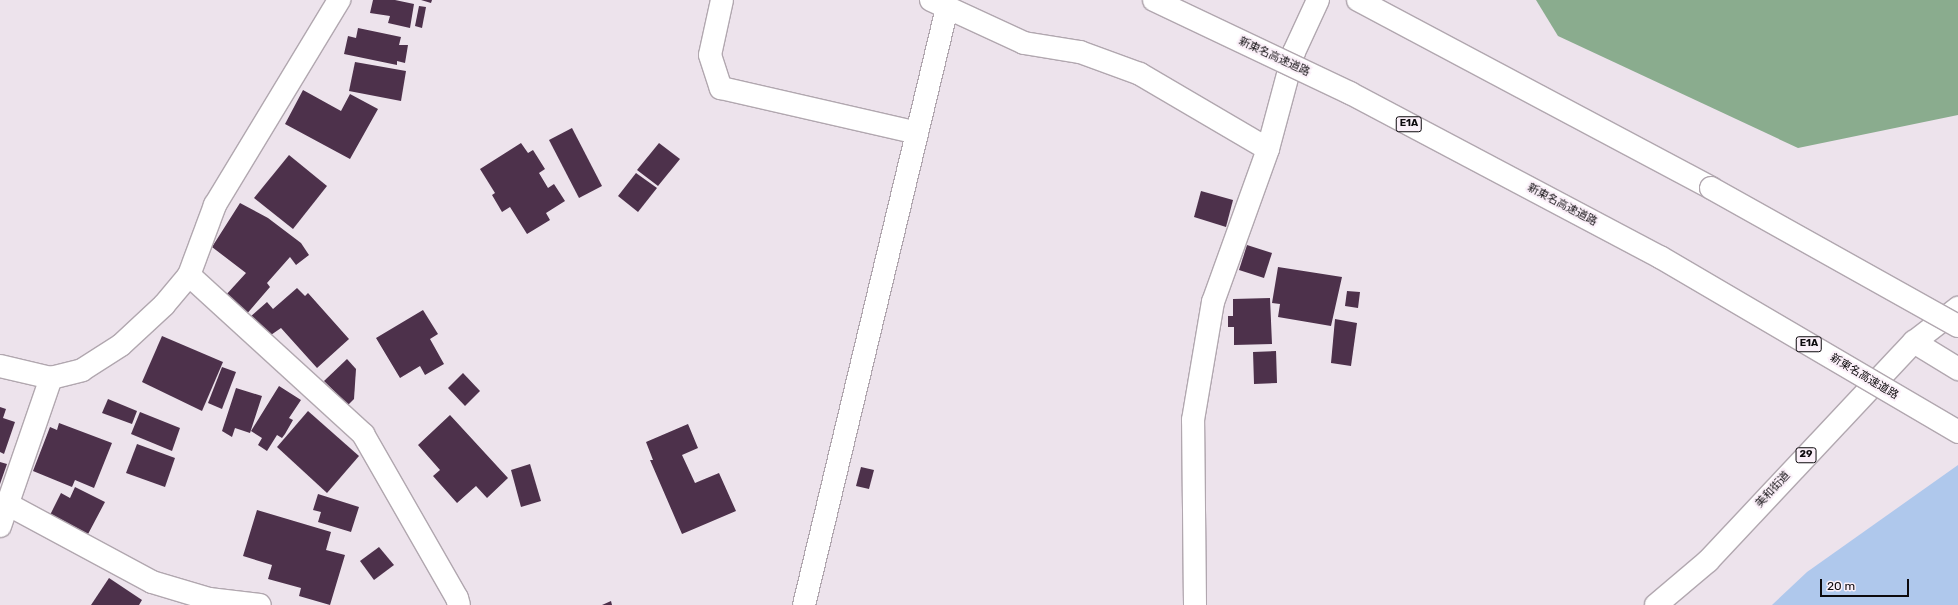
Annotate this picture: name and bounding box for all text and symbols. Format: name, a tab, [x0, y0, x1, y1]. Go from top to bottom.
street label: 新東名高速道路	[1236, 35, 1312, 79]
road number: E1A	[1395, 116, 1423, 132]
street label: 新東名高速道路	[1525, 181, 1599, 229]
road number: E1A	[1795, 336, 1823, 352]
street label: 新東名高速道路	[1828, 352, 1900, 402]
road number: 29	[1795, 447, 1817, 463]
street label: 美和街道	[1753, 469, 1793, 511]
scale bar	[1822, 571, 1911, 597]
text: 20 m	[1827, 579, 1855, 593]

